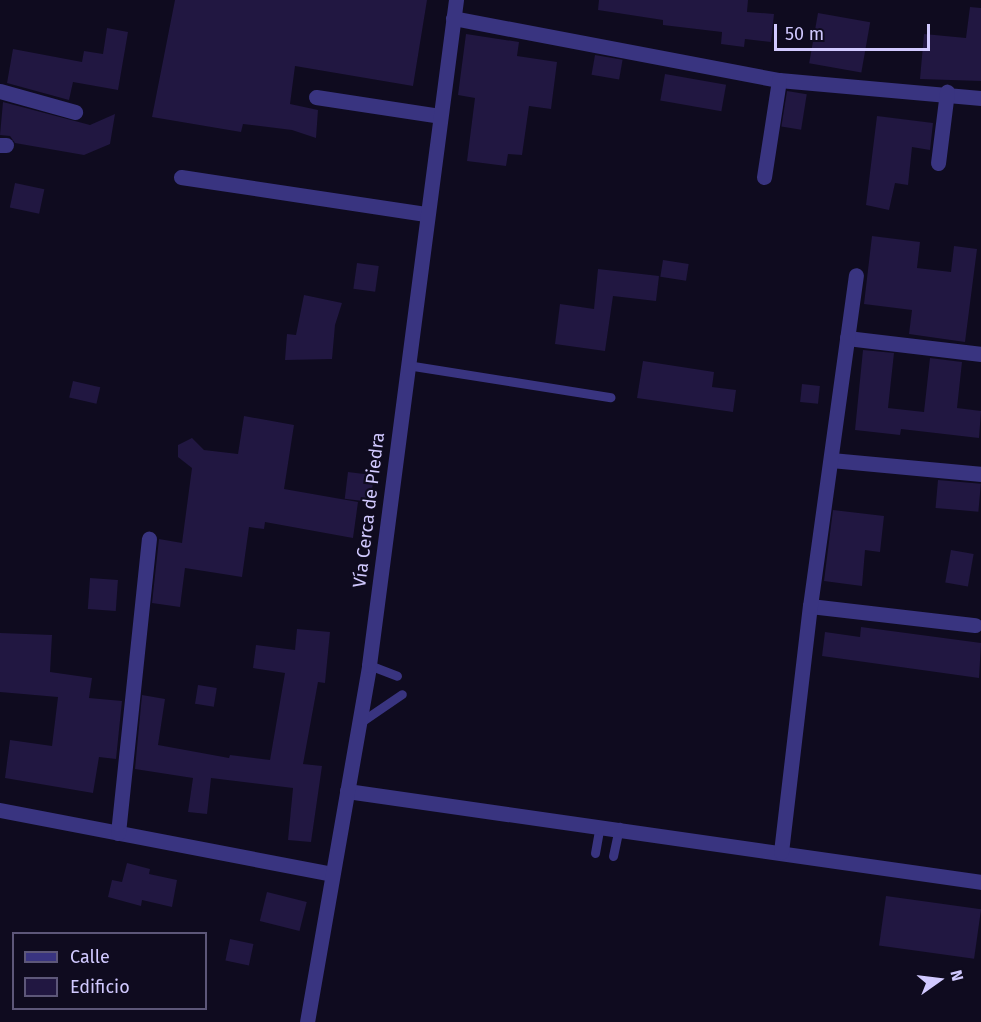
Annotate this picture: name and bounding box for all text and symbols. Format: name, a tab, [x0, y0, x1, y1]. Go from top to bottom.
scale bar	[777, 12, 933, 50]
text: 50 m	[785, 23, 824, 45]
street label: Vía Cerca de Piedra	[349, 431, 389, 589]
legend	[12, 932, 207, 1010]
text: Calle	[70, 946, 110, 968]
north arrow	[909, 950, 969, 1010]
text: N	[946, 968, 967, 983]
text: Edificio	[70, 976, 130, 998]

